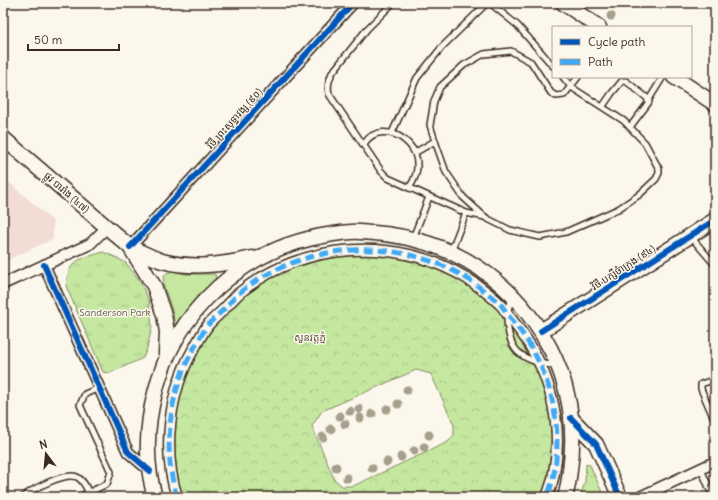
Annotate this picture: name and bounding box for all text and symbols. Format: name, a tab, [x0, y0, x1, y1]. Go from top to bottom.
scale bar	[28, 26, 119, 52]
legend	[552, 26, 692, 78]
text: 50 m	[34, 32, 63, 47]
text: Cycle path	[588, 34, 645, 49]
text: Path	[588, 54, 613, 69]
street label: វិថី ព្រះសុទ្ធាវង្ស (៩០)	[203, 85, 265, 152]
street label: ផ្លូវ បារាំង (៤៧)	[39, 169, 92, 218]
street label: វិថី បក្សីចំាក្រុង (៩៤)	[589, 242, 658, 293]
park label: Sanderson Park	[79, 306, 151, 319]
park label: សួនវត្ដភ្នំ	[294, 331, 326, 344]
north arrow	[26, 434, 66, 474]
text: N	[38, 437, 49, 452]

